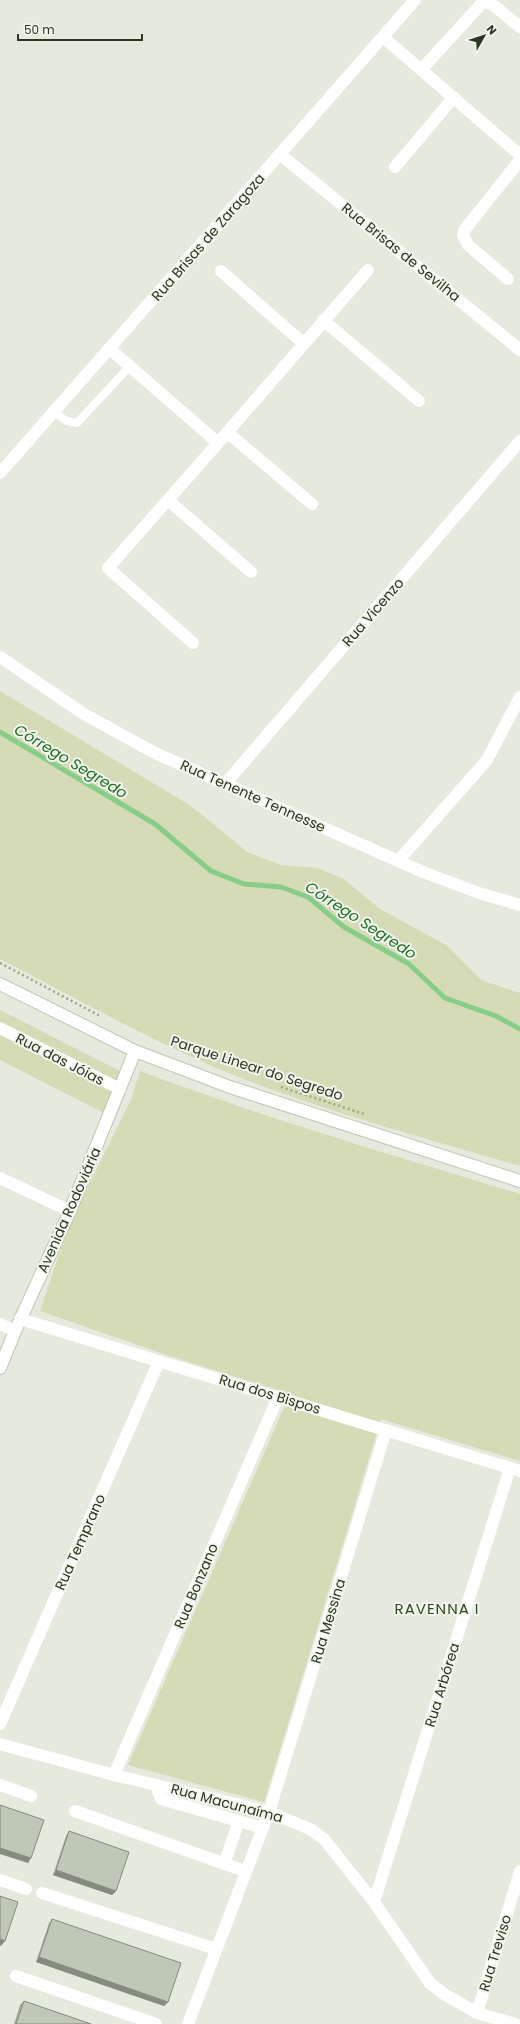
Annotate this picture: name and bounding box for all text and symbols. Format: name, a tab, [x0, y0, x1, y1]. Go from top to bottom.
scale bar	[18, 16, 142, 42]
north arrow	[464, 16, 504, 56]
text: 50 m	[24, 21, 55, 38]
text: N	[483, 21, 501, 38]
street label: Rua Brisas de Zaragoza	[147, 169, 269, 305]
street label: Rua Brisas de Sevilha	[337, 198, 465, 306]
street label: Rua Vicenzo	[338, 573, 408, 651]
water label: Córrego Segredo	[10, 719, 132, 803]
street label: Rua Tenente Tennesse	[177, 755, 329, 837]
water label: Córrego Segredo	[301, 876, 421, 964]
street label: Rua das Jóias	[12, 1028, 108, 1090]
street label: Parque Linear do Segredo	[168, 1031, 346, 1105]
street label: Avenida Rodoviária	[32, 1144, 106, 1276]
street label: Rua dos Bispos	[217, 1369, 323, 1419]
street label: Rua Temprano	[50, 1491, 110, 1593]
street label: Rua Bonzano	[169, 1540, 223, 1632]
street label: Rua Messina	[306, 1576, 350, 1666]
district label: RAVENNA I	[395, 1598, 479, 1619]
street label: Rua Arbórea	[420, 1640, 464, 1730]
street label: Rua Macunaíma	[169, 1778, 285, 1828]
street label: Rua Treviso	[474, 1912, 516, 1994]

